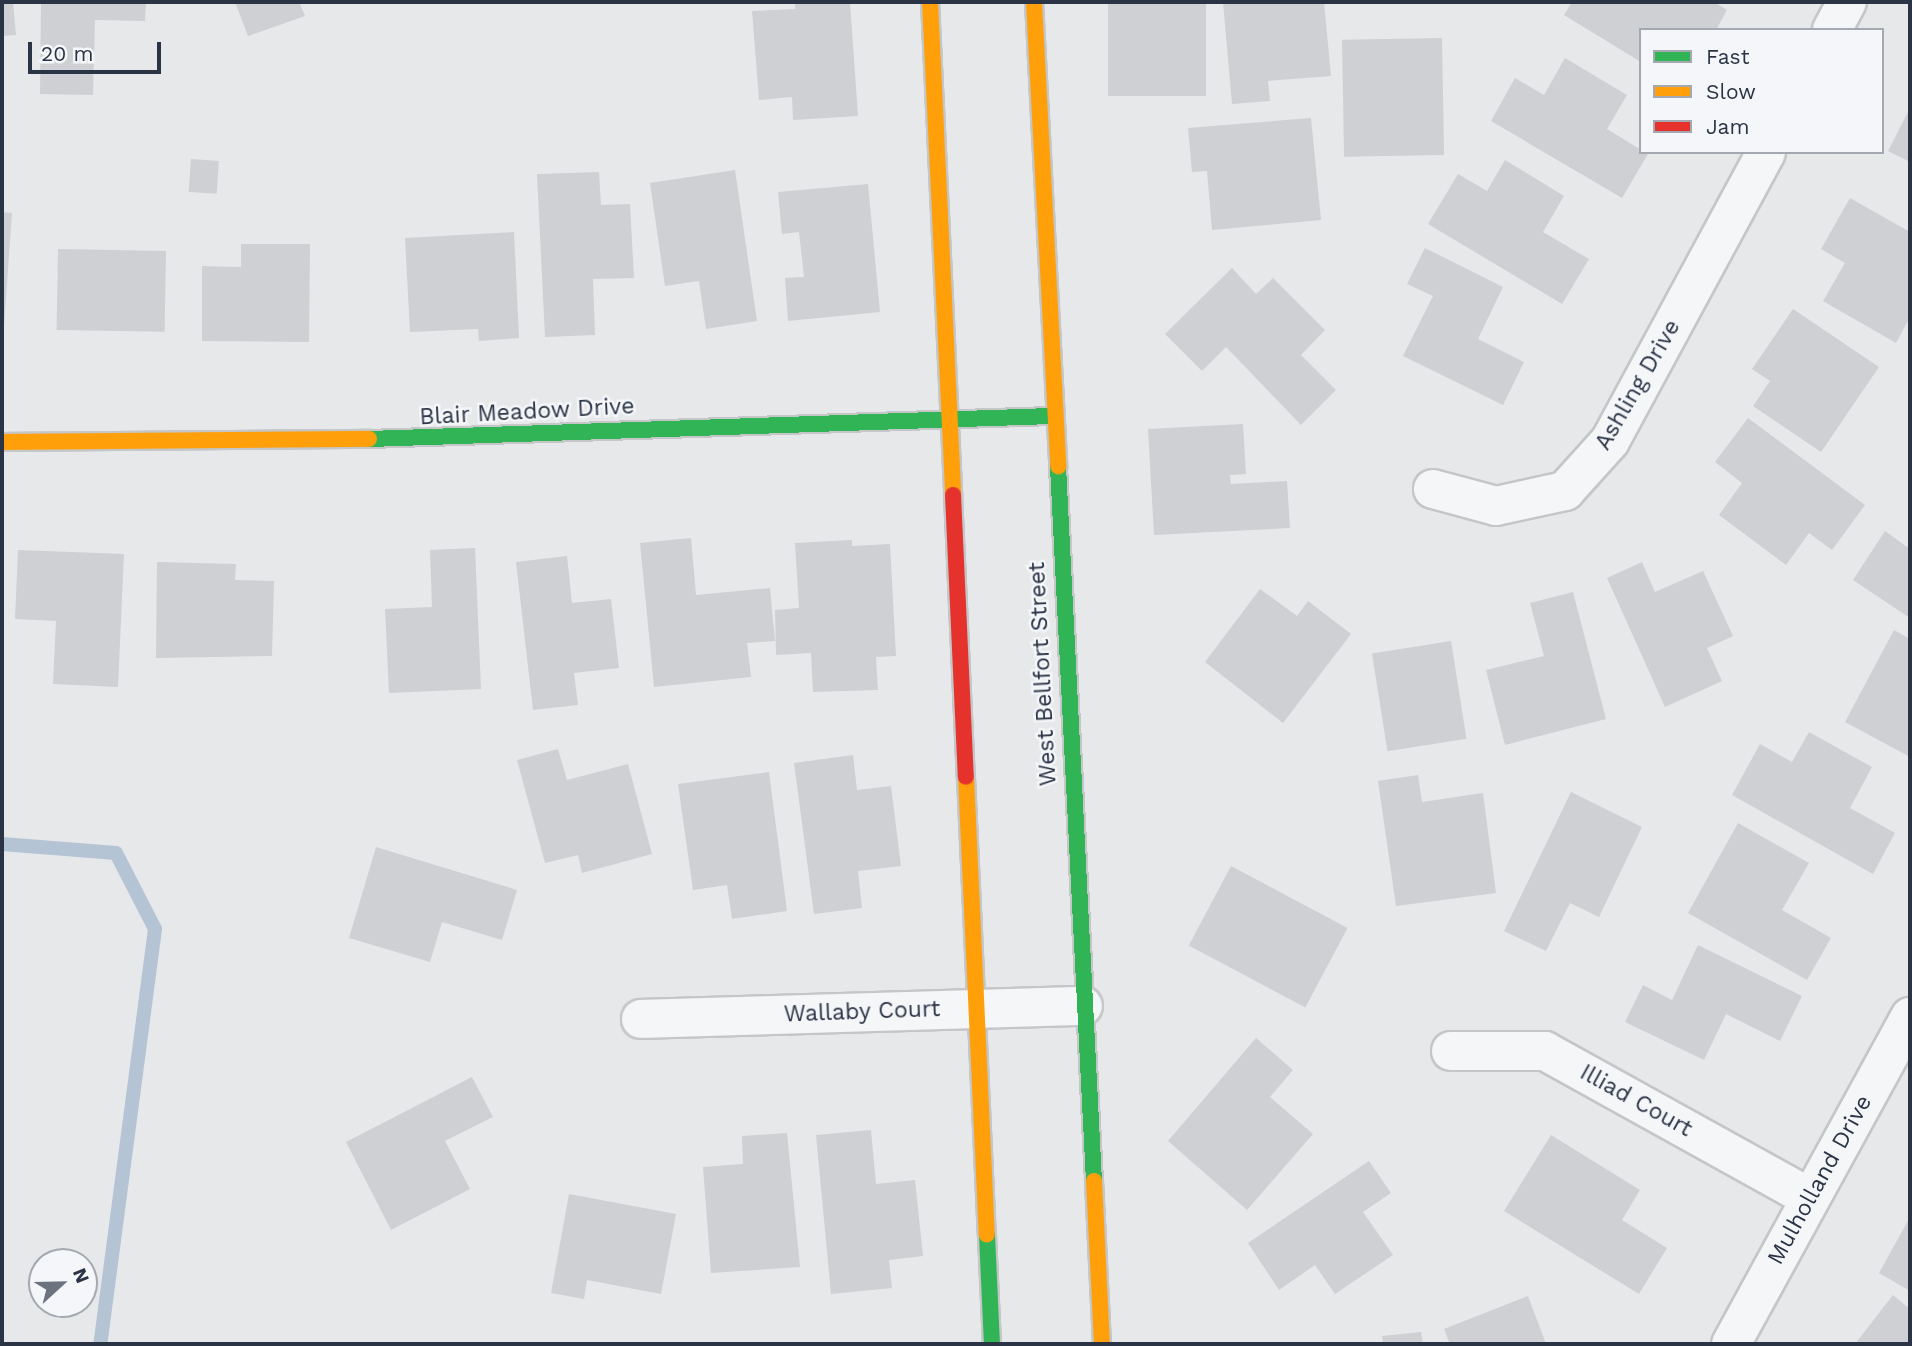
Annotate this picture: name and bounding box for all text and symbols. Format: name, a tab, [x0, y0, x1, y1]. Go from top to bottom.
scale bar	[32, 28, 164, 72]
legend	[1639, 28, 1884, 154]
text: 20 m	[41, 41, 93, 66]
text: Fast	[1706, 44, 1750, 69]
text: Slow	[1706, 79, 1756, 104]
text: Jam	[1706, 114, 1749, 139]
street label: Ashling Drive	[1590, 315, 1686, 455]
street label: Blair Meadow Drive	[418, 393, 636, 431]
street label: West Bellfort Street	[1023, 561, 1063, 787]
street label: Wallaby Court	[783, 995, 941, 1029]
street label: Illiad Court	[1575, 1059, 1697, 1143]
street label: Mulholland Drive	[1762, 1090, 1878, 1270]
north arrow	[28, 1248, 98, 1318]
text: N	[68, 1265, 94, 1287]

